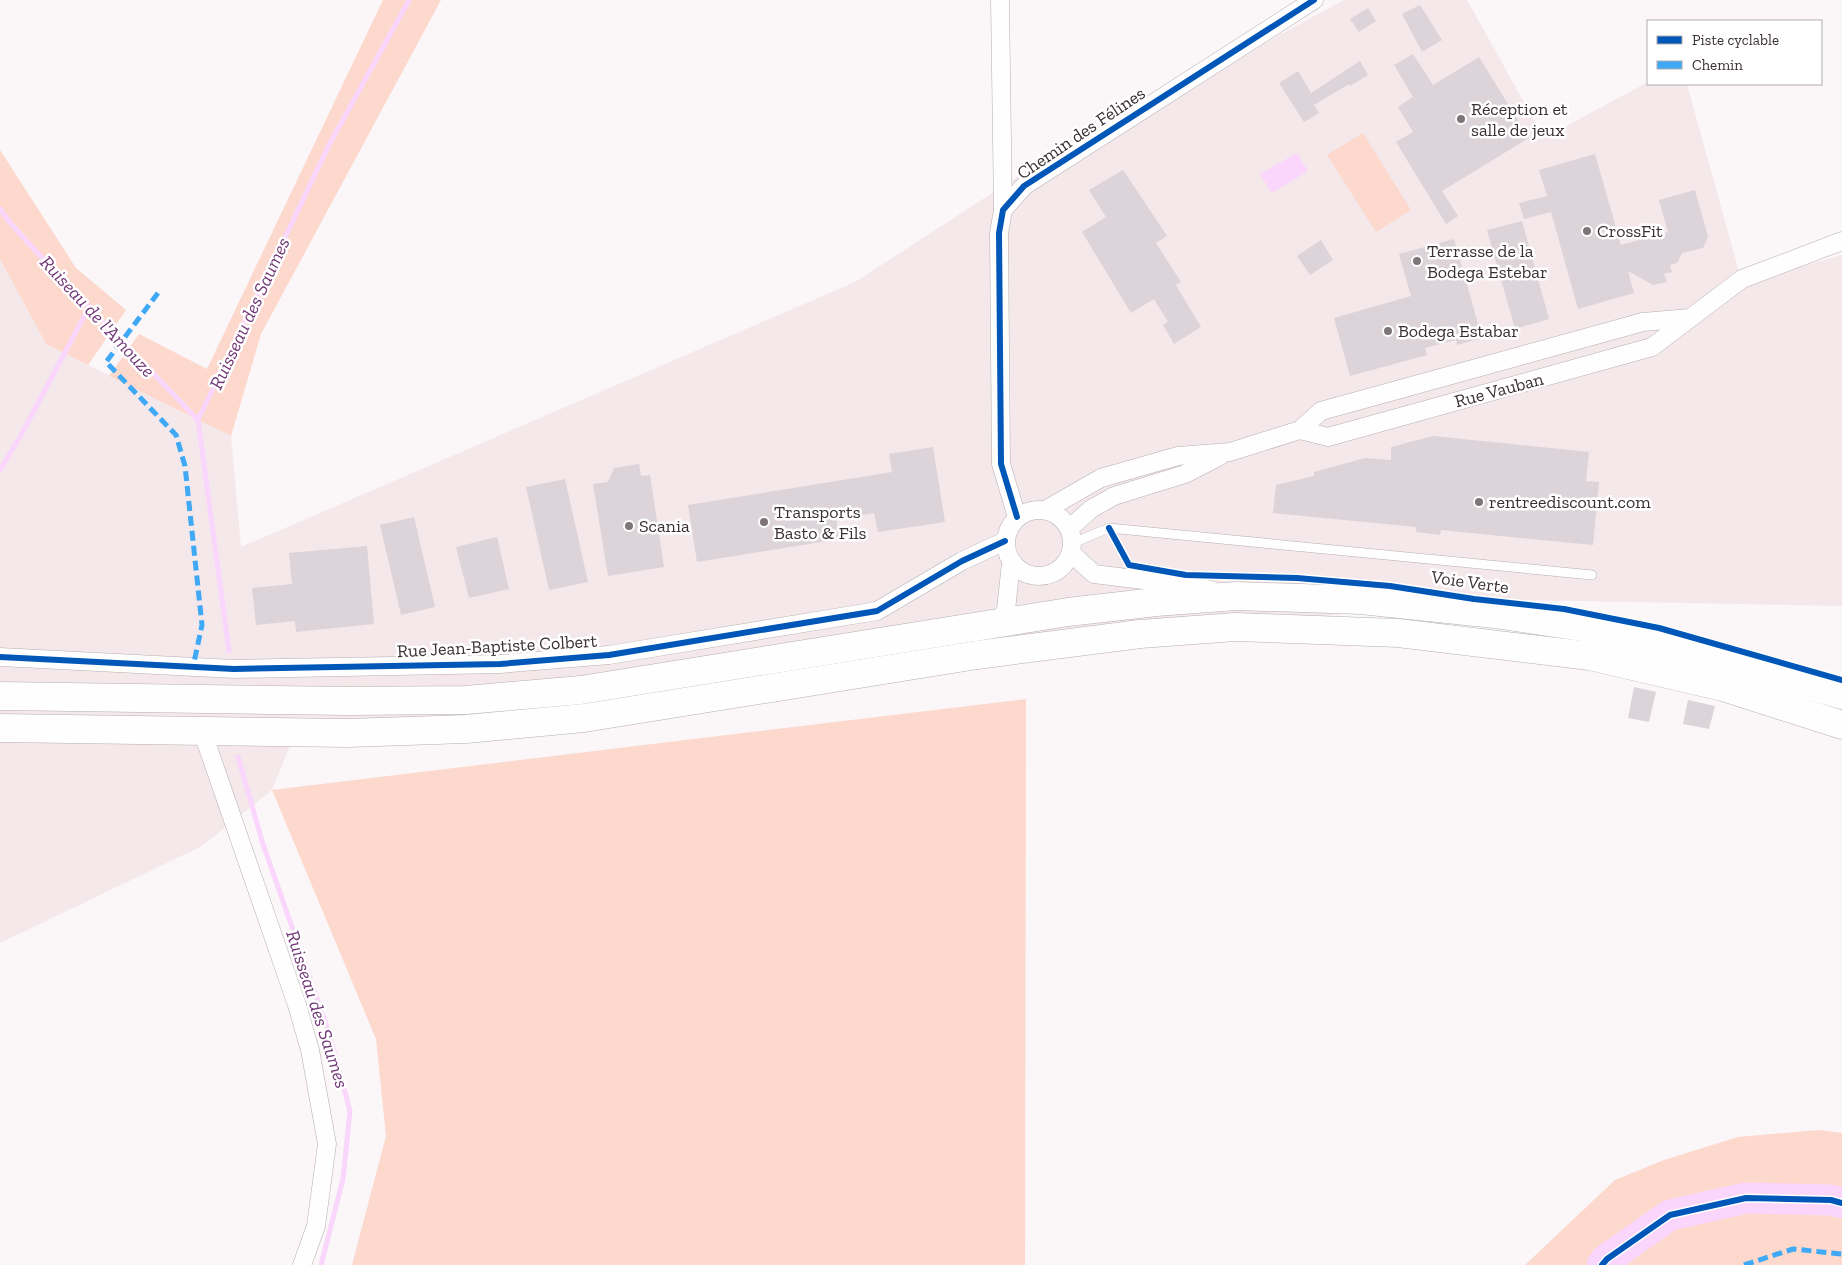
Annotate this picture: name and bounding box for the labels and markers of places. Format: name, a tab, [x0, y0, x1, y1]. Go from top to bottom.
place label: Réception et salle de jeux	[1471, 98, 1568, 141]
marker: Réception et salle de jeux	[1455, 113, 1467, 125]
place label: CrossFit	[1597, 220, 1663, 242]
marker: CrossFit	[1581, 225, 1593, 237]
place label: Terrasse de la Bodega Estebar	[1427, 240, 1548, 283]
marker: Terrasse de la Bodega Estebar	[1411, 255, 1423, 267]
place label: Bodega Estabar	[1398, 320, 1519, 342]
marker: Bodega Estabar	[1382, 325, 1394, 337]
place label: rentreediscount.com	[1489, 491, 1651, 513]
marker: rentreediscount.com	[1473, 496, 1485, 508]
place label: Transports Basto & Fils	[774, 501, 867, 544]
place label: Scania	[639, 515, 690, 537]
marker: Transports Basto & Fils	[758, 516, 770, 528]
marker: Scania	[623, 520, 635, 532]

